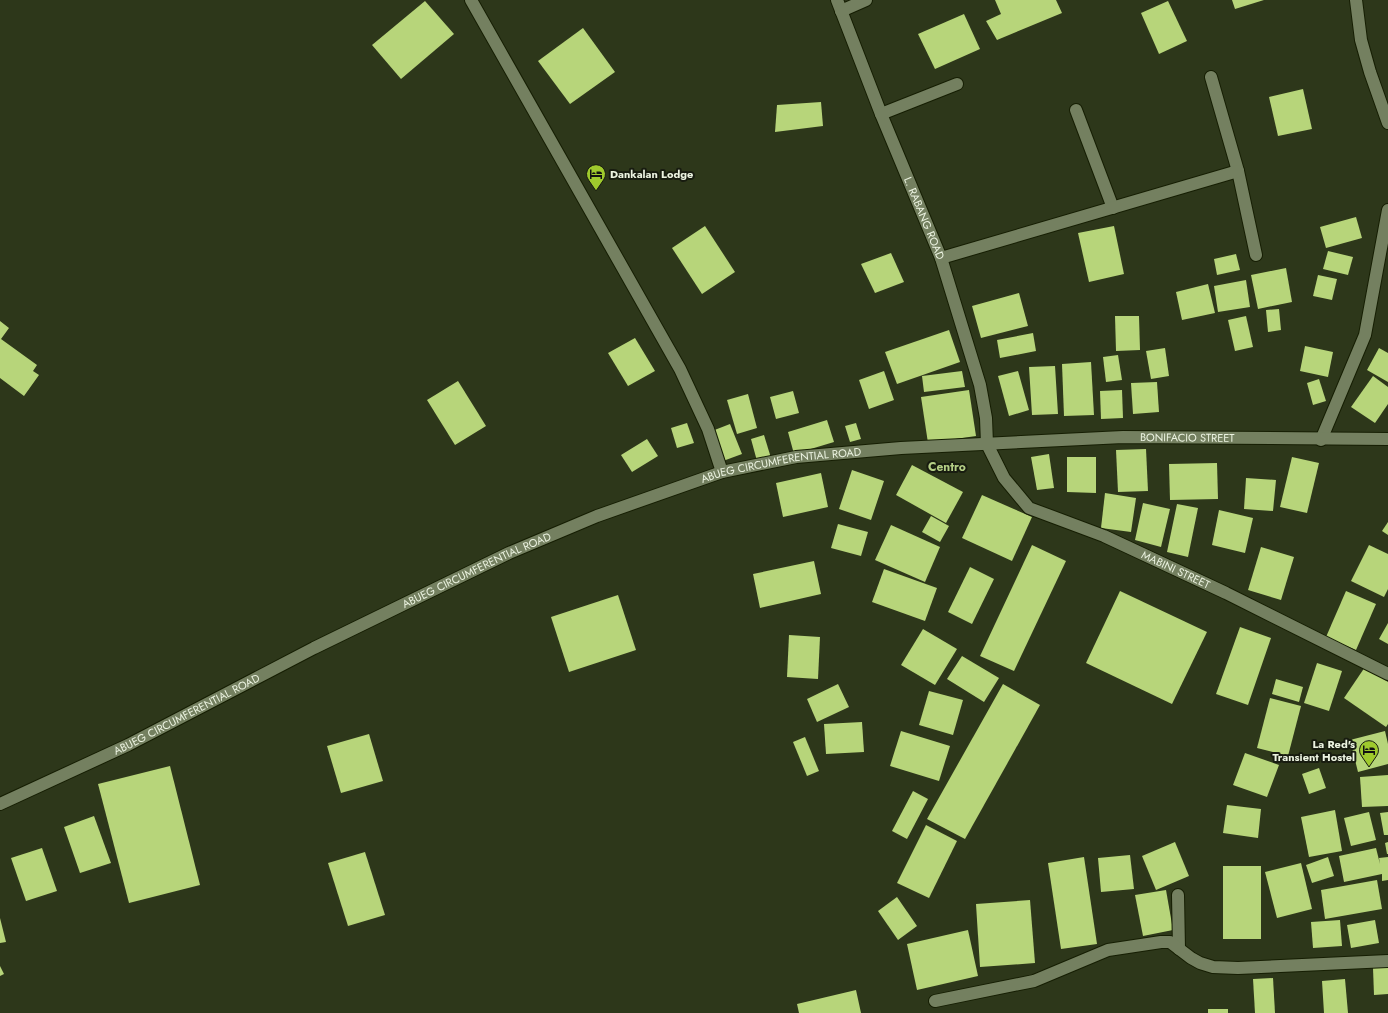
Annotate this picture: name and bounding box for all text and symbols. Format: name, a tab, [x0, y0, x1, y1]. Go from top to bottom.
hotel icon: Dankalan Lodge	[585, 163, 607, 191]
place label: Dankalan Lodge	[610, 166, 693, 182]
street label: L. RABANG ROAD	[900, 174, 949, 262]
street label: BONIFACIO STREET	[1140, 429, 1235, 446]
street label: ABUEG CIRCUMFERENTIAL ROAD	[699, 443, 862, 487]
district label: Centro	[928, 458, 966, 476]
street label: ABUEG CIRCUMFERENTIAL ROAD	[399, 528, 554, 612]
street label: MABINI STREET	[1139, 547, 1213, 592]
street label: ABUEG CIRCUMFERENTIAL ROAD	[111, 669, 263, 759]
place label: La Red's Transient Hostel	[1273, 736, 1355, 765]
hotel icon: La Red's Transient Hostel	[1358, 739, 1380, 767]

